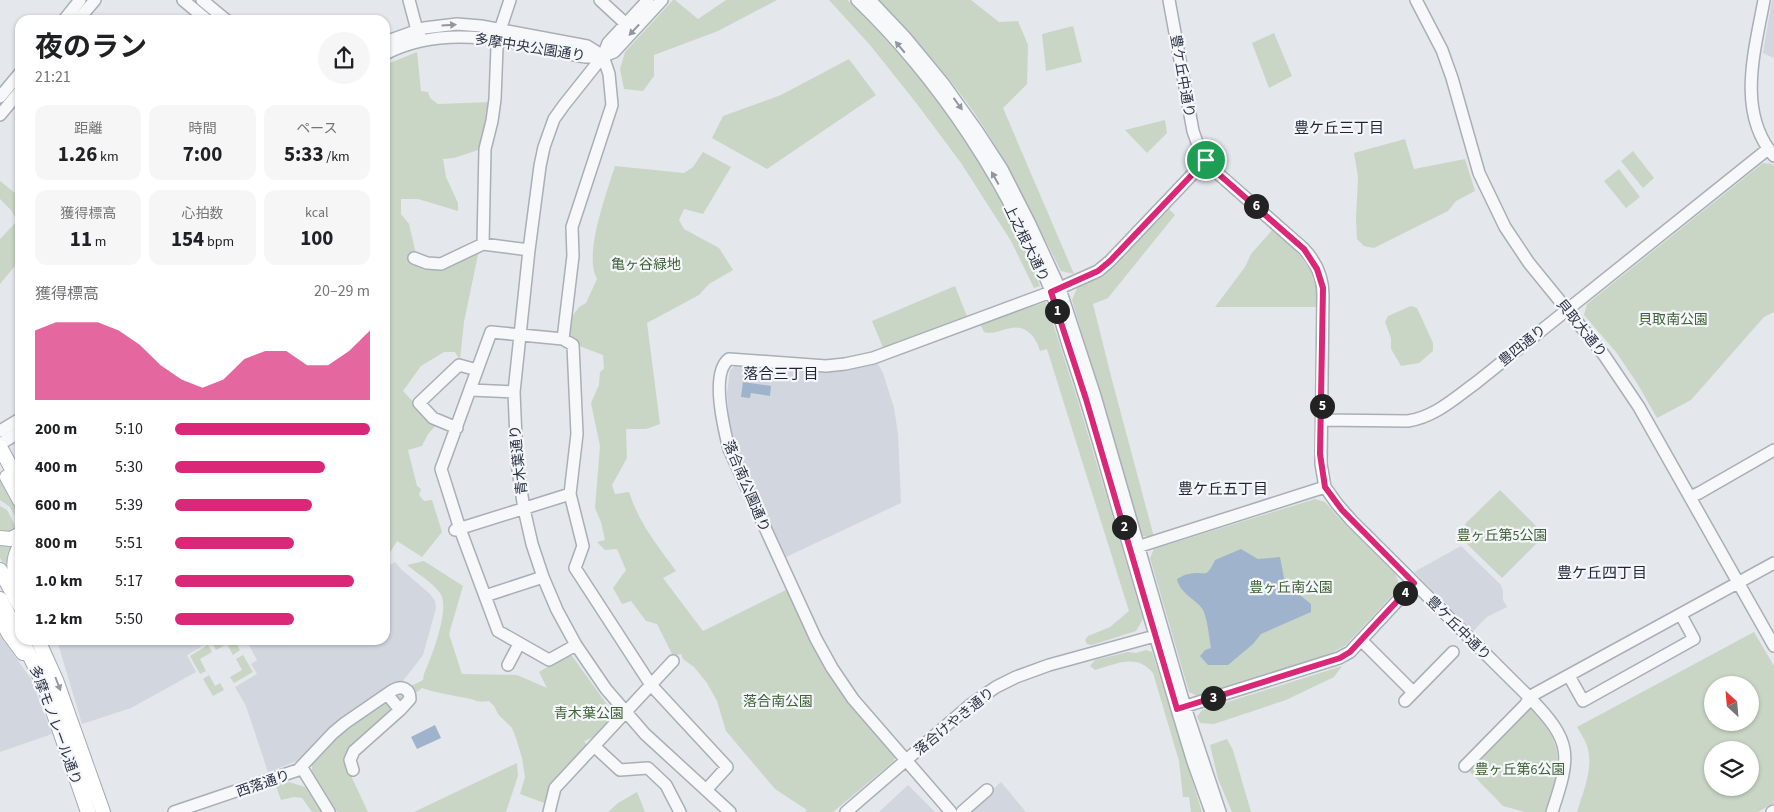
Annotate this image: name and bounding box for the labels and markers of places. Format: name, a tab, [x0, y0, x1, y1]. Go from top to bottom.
pin	[1185, 139, 1227, 181]
pin: 6	[1244, 194, 1268, 218]
pin: 1	[1044, 298, 1070, 324]
pin: 5	[1310, 394, 1334, 418]
pin: 2	[1112, 514, 1136, 540]
pin: 4	[1392, 580, 1418, 606]
pin: 3	[1200, 686, 1226, 710]

